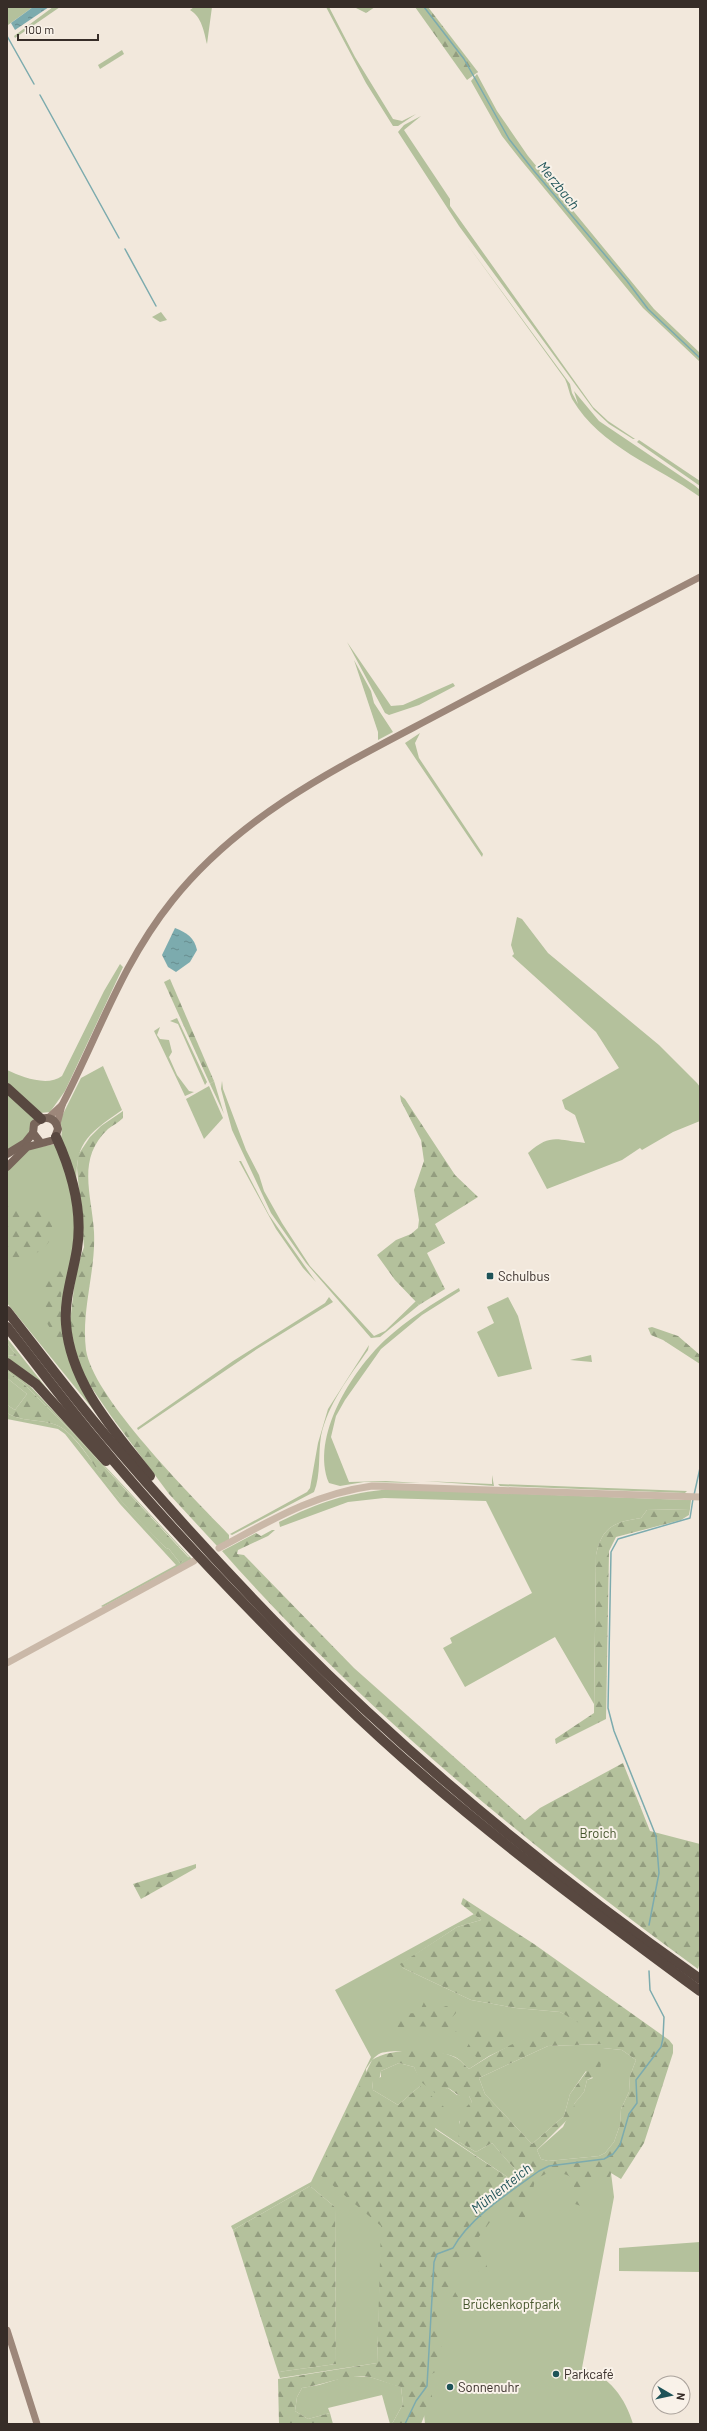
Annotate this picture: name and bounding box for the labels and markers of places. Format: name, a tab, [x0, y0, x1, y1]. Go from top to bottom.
place label: Schulbus	[498, 1268, 550, 1284]
marker: Schulbus	[485, 1271, 495, 1281]
place label: Parkcafé	[564, 2366, 614, 2382]
marker: Parkcafé	[551, 2369, 561, 2379]
place label: Sonnenuhr	[458, 2379, 520, 2395]
marker: Sonnenuhr	[445, 2382, 455, 2392]

